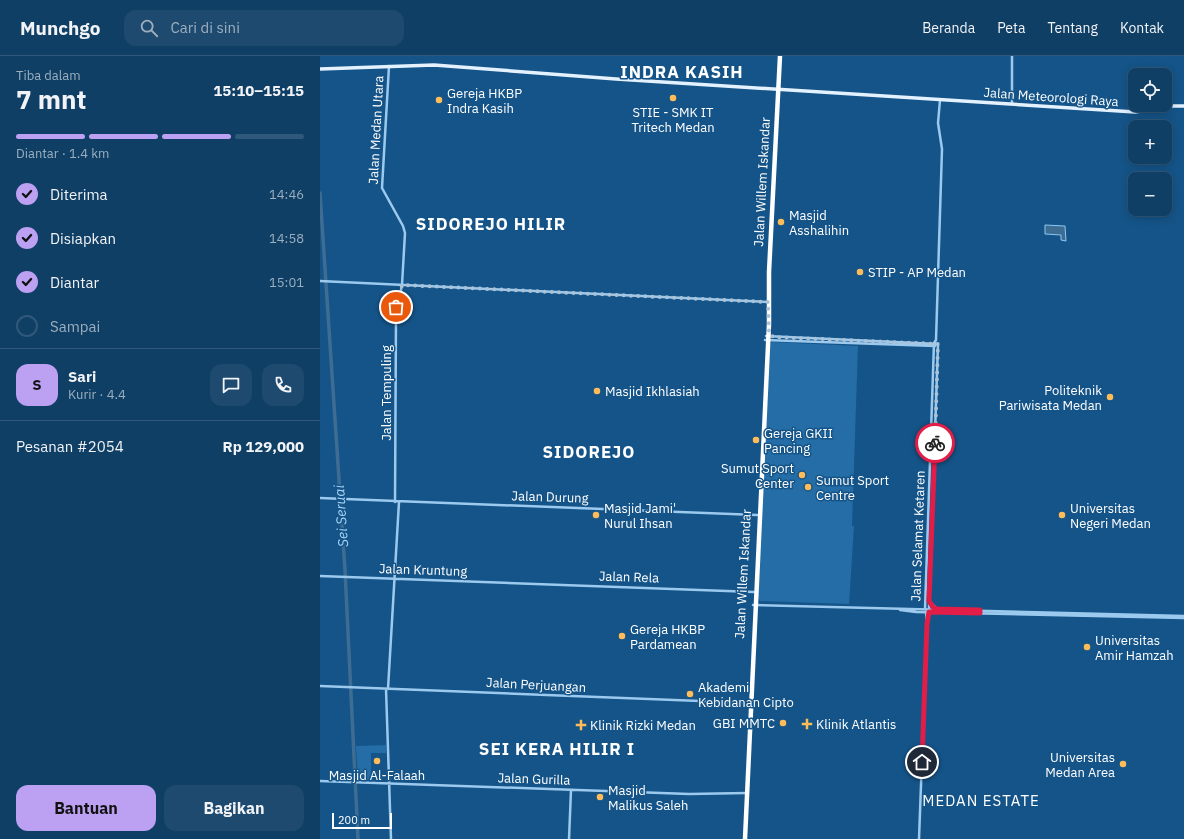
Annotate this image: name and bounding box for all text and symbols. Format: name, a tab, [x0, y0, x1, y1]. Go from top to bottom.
search box	[124, 10, 404, 46]
text: Munchgo	[20, 16, 100, 40]
icon: search	[138, 17, 160, 39]
text: Cari di sini	[170, 18, 240, 37]
text: Beranda	[922, 19, 975, 37]
text: Peta	[997, 19, 1025, 37]
text: Tentang	[1047, 19, 1098, 37]
text: Kontak	[1120, 19, 1164, 37]
district label: INDRA KASIH	[620, 61, 744, 83]
text: Tiba dalam	[16, 67, 81, 84]
map controls	[1128, 68, 1172, 216]
button: locate	[1128, 68, 1172, 112]
street label: Jalan Medan Utara	[365, 75, 387, 185]
text: 15:10–15:15	[213, 81, 304, 100]
text: 7 mnt	[16, 82, 86, 116]
street label: Jalan Meteorologi Raya	[983, 84, 1119, 110]
place label: Gereja HKBP Indra Kasih	[447, 85, 522, 117]
marker: STIE - SMK IT Tritech Medan	[668, 93, 678, 103]
marker: Gereja HKBP Indra Kasih	[434, 95, 444, 105]
place label: STIE - SMK IT Tritech Medan	[631, 104, 715, 136]
street label: Jalan Willem Iskandar	[750, 117, 774, 247]
button: +	[1128, 120, 1172, 164]
text: Diantar · 1.4 km	[16, 145, 109, 162]
button: −	[1128, 172, 1172, 216]
icon: check	[16, 183, 38, 205]
text: Diterima	[50, 185, 108, 204]
text: 14:46	[269, 186, 304, 203]
place label: Masjid Asshalihin	[789, 207, 849, 239]
district label: SIDOREJO HILIR	[416, 213, 566, 235]
marker: Masjid Asshalihin	[776, 217, 786, 227]
icon: check	[16, 227, 38, 249]
text: Disiapkan	[50, 229, 116, 248]
text: 14:58	[269, 230, 304, 247]
place label: STIP - AP Medan	[868, 264, 966, 281]
marker: STIP - AP Medan	[855, 267, 865, 277]
icon: check	[16, 271, 38, 293]
text: Diantar	[50, 273, 99, 292]
text: 15:01	[269, 274, 304, 291]
pin	[379, 290, 413, 324]
icon: bag	[385, 296, 407, 318]
text: Sampai	[50, 317, 100, 336]
street label: Jalan Tempuling	[378, 345, 395, 441]
button: chat	[210, 364, 252, 406]
button: phone	[262, 364, 304, 406]
text: Sari	[68, 367, 96, 386]
text: S	[32, 375, 42, 394]
place label: Politeknik Pariwisata Medan	[999, 382, 1102, 414]
place label: Masjid Ikhlasiah	[605, 383, 700, 400]
text: Kurir · 4.4	[68, 386, 126, 403]
marker: Masjid Ikhlasiah	[592, 386, 602, 396]
marker: Politeknik Pariwisata Medan	[1105, 392, 1115, 402]
courier	[915, 423, 955, 463]
place label: Gereja GKII Pancing	[764, 425, 833, 457]
icon: bike	[924, 432, 946, 454]
marker: Gereja GKII Pancing	[751, 435, 761, 445]
text: Pesanan #2054	[16, 437, 124, 456]
text: Rp 129,000	[223, 437, 304, 456]
district label: SIDOREJO	[542, 441, 636, 463]
place label: Sumut Sport Center	[721, 460, 794, 492]
marker: Sumut Sport Center	[797, 470, 807, 480]
street label: Jalan Selamat Ketaren	[907, 470, 929, 602]
place label: Sumut Sport Centre	[816, 472, 889, 504]
marker: Sumut Sport Centre	[803, 482, 813, 492]
water label: Sei Seruai	[330, 484, 352, 548]
street label: Jalan Durung	[511, 487, 589, 507]
place label: Masjid Jami' Nurul Ihsan	[604, 500, 676, 532]
place label: Universitas Negeri Medan	[1070, 500, 1151, 532]
street label: Jalan Willem Iskandar	[731, 509, 755, 639]
marker: Masjid Jami' Nurul Ihsan	[591, 510, 601, 520]
marker: Universitas Negeri Medan	[1057, 510, 1067, 520]
street label: Jalan Kruntung	[379, 560, 468, 580]
street label: Jalan Rela	[599, 567, 659, 587]
place label: Gereja HKBP Pardamean	[630, 621, 705, 653]
marker: Gereja HKBP Pardamean	[617, 631, 627, 641]
place label: Universitas Amir Hamzah	[1095, 632, 1174, 664]
marker: Universitas Amir Hamzah	[1082, 642, 1092, 652]
street label: Jalan Perjuangan	[486, 674, 586, 696]
place label: Akademi Kebidanan Cipto	[698, 679, 794, 711]
marker: Akademi Kebidanan Cipto	[685, 689, 695, 699]
place label: GBI MMTC	[713, 715, 775, 732]
place label: Klinik Atlantis	[816, 716, 896, 733]
place label: Klinik Rizki Medan	[590, 717, 696, 734]
marker: GBI MMTC	[778, 718, 788, 728]
marker: Klinik Atlantis	[801, 718, 813, 730]
marker: Klinik Rizki Medan	[575, 719, 587, 731]
district label: SEI KERA HILIR I	[479, 738, 635, 760]
pin	[905, 745, 939, 779]
place label: Universitas Medan Area	[1045, 749, 1115, 781]
icon: home	[911, 751, 933, 773]
marker: Masjid Al-Falaah	[372, 756, 382, 766]
marker: Universitas Medan Area	[1118, 759, 1128, 769]
place label: Masjid Al-Falaah	[329, 767, 425, 784]
street label: Jalan Gurilla	[497, 769, 571, 789]
place label: Masjid Malikus Saleh	[608, 782, 688, 814]
button: Bantuan	[16, 785, 156, 831]
button: Bagikan	[164, 785, 304, 831]
district label: MEDAN ESTATE	[922, 791, 1040, 810]
marker: Masjid Malikus Saleh	[595, 792, 605, 802]
scale bar	[332, 811, 392, 830]
text: 200 m	[338, 813, 370, 827]

